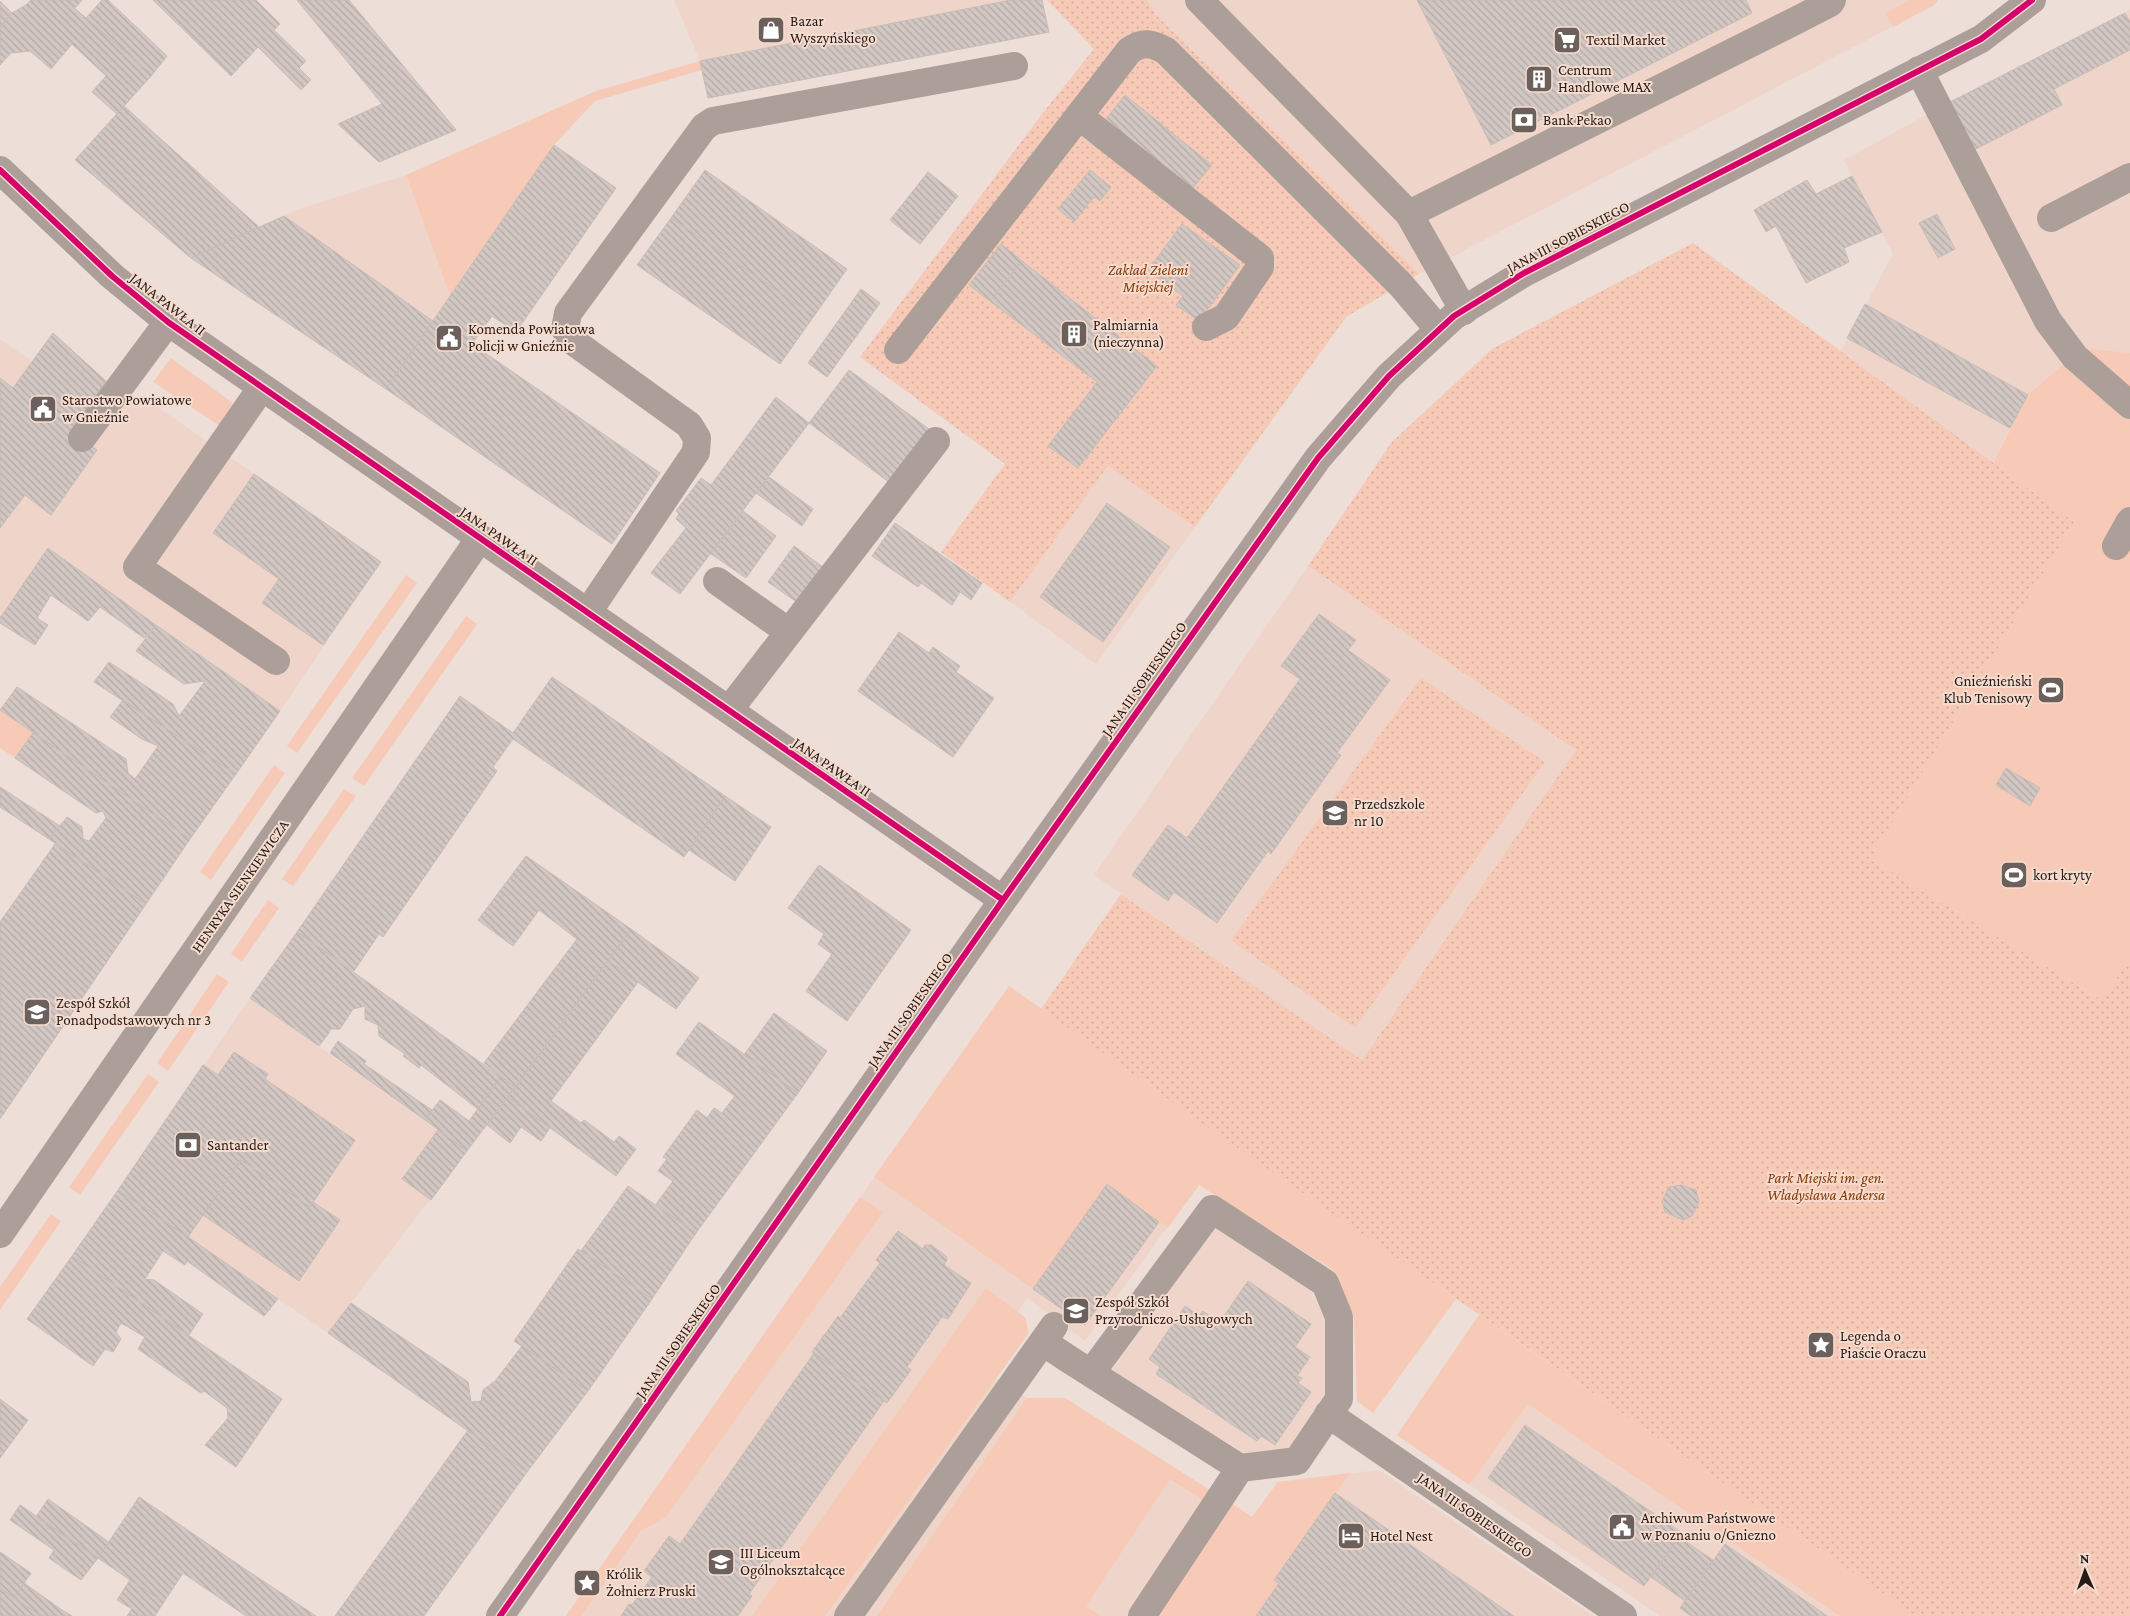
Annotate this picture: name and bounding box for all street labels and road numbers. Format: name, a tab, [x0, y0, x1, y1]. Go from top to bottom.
street label: JANA III SOBIESKIEGO	[1502, 198, 1632, 278]
street label: JANA PAWŁA II	[125, 268, 209, 339]
street label: JANA PAWŁA II	[455, 502, 541, 570]
street label: JANA III SOBIESKIEGO	[1097, 619, 1190, 742]
street label: JANA PAWŁA II	[788, 733, 874, 801]
street label: HENRYKA SIENKIEWICZA	[188, 816, 292, 955]
street label: JANA III SOBIESKIEGO	[863, 950, 956, 1073]
street label: JANA III SOBIESKIEGO	[631, 1281, 724, 1404]
street label: JANA III SOBIESKIEGO	[1412, 1468, 1535, 1561]

